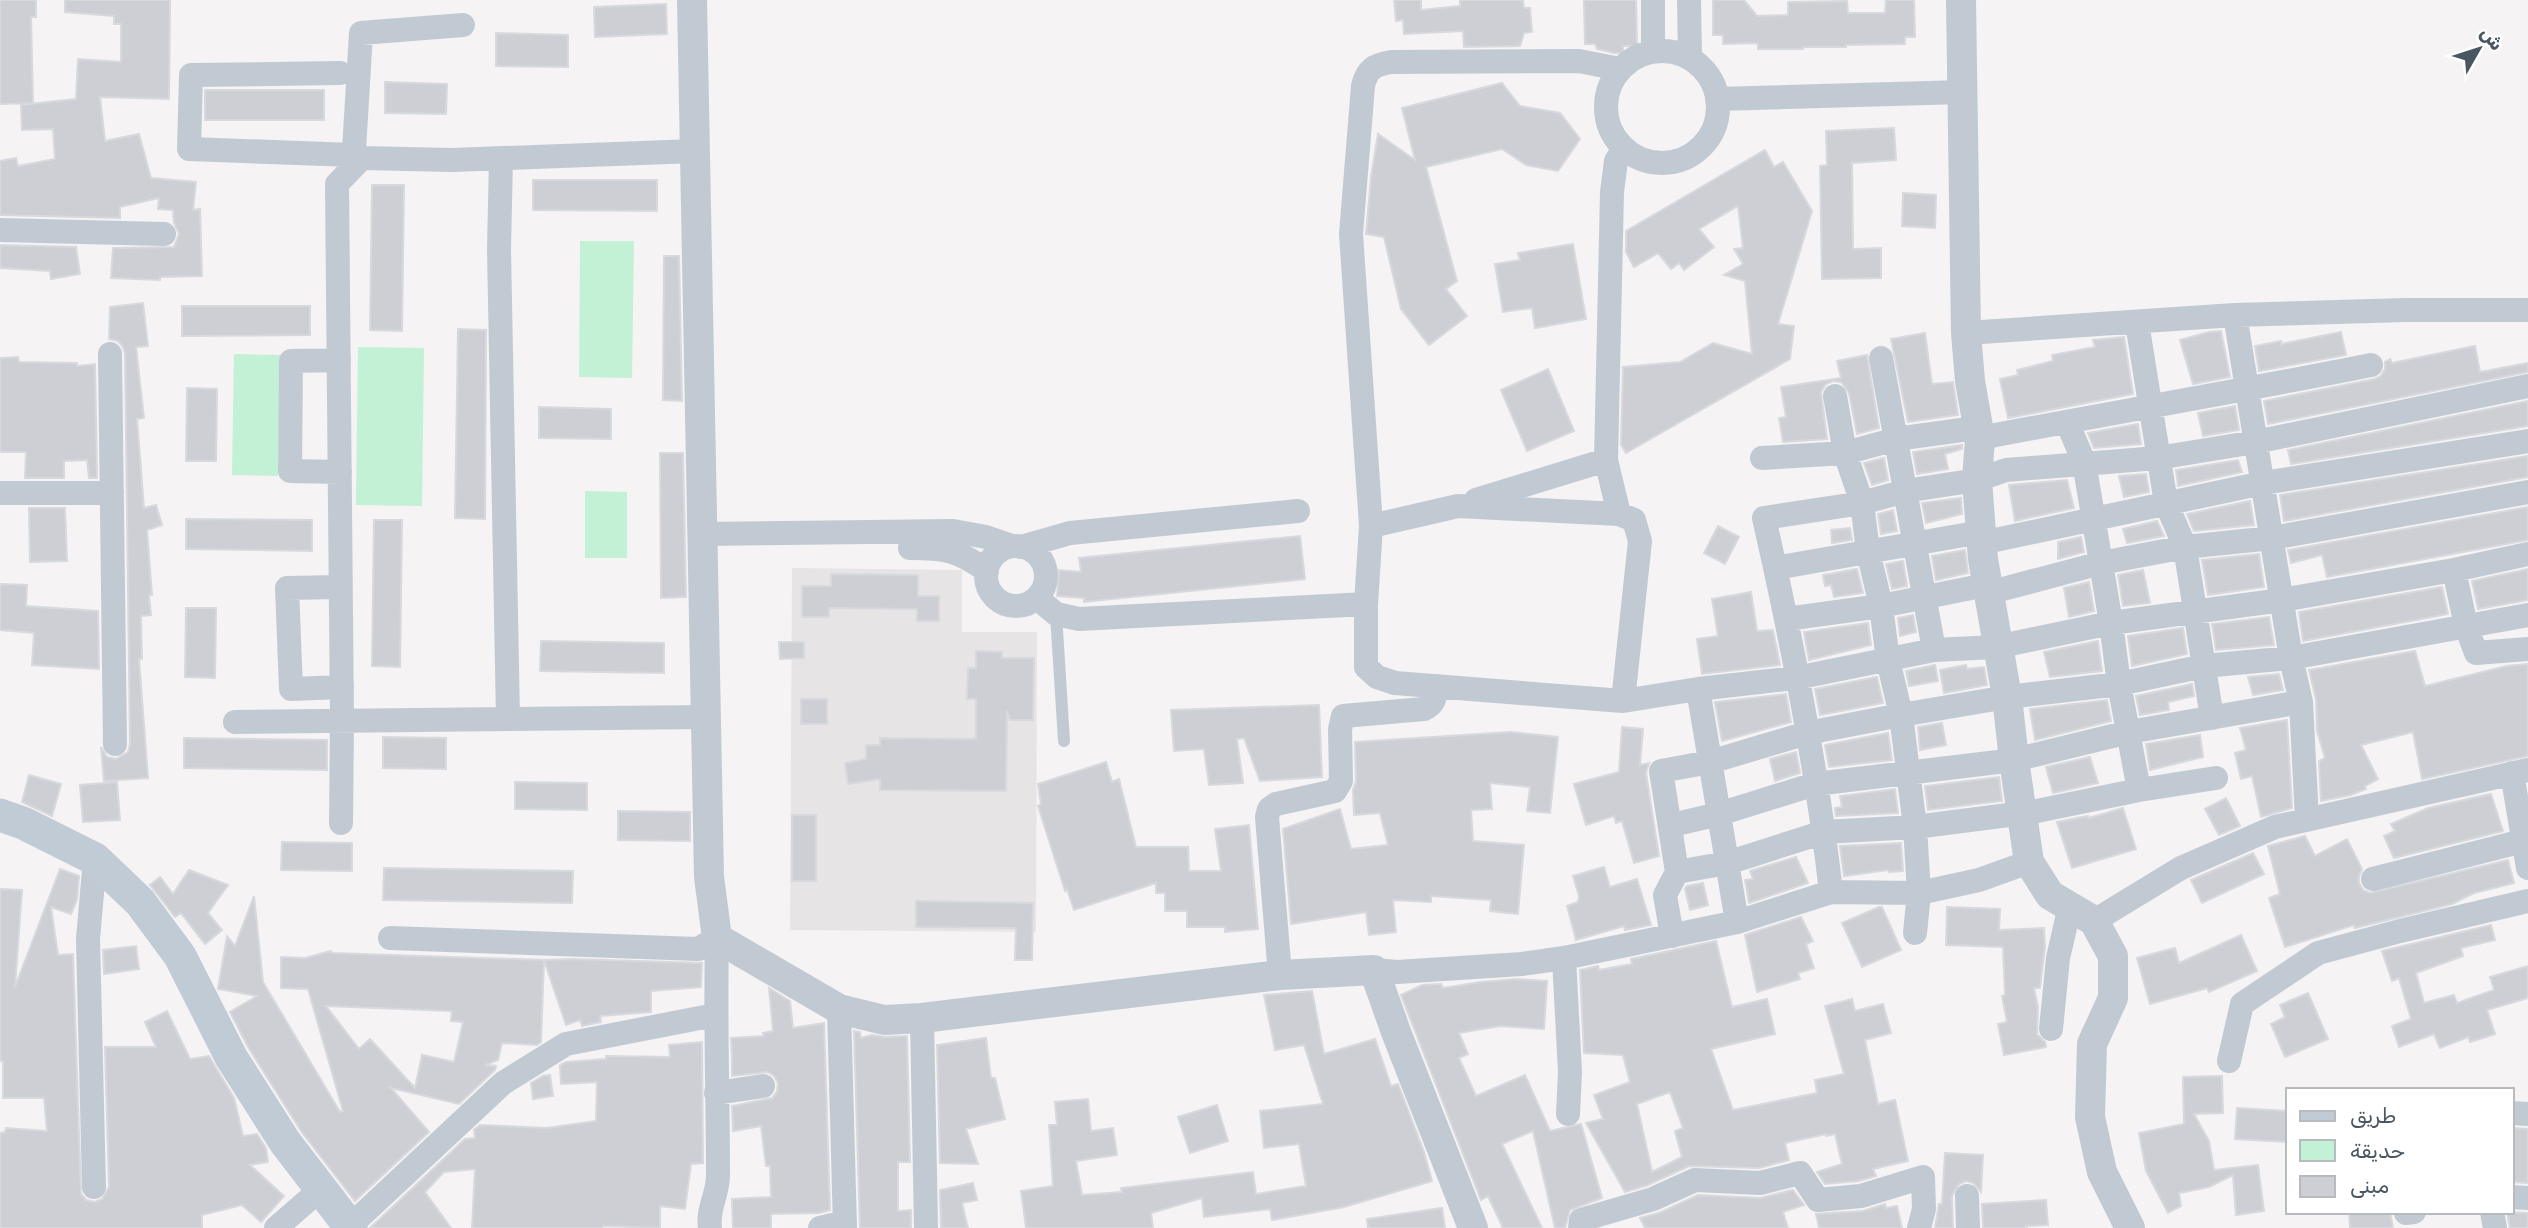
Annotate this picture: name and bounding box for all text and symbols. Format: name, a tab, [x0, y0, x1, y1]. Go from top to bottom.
north arrow	[2444, 14, 2514, 84]
text: ش	[2475, 22, 2508, 55]
legend	[2286, 1088, 2514, 1214]
text: طريق	[2350, 1103, 2396, 1128]
text: حديقة	[2350, 1138, 2405, 1163]
text: مبنى	[2350, 1173, 2389, 1198]

